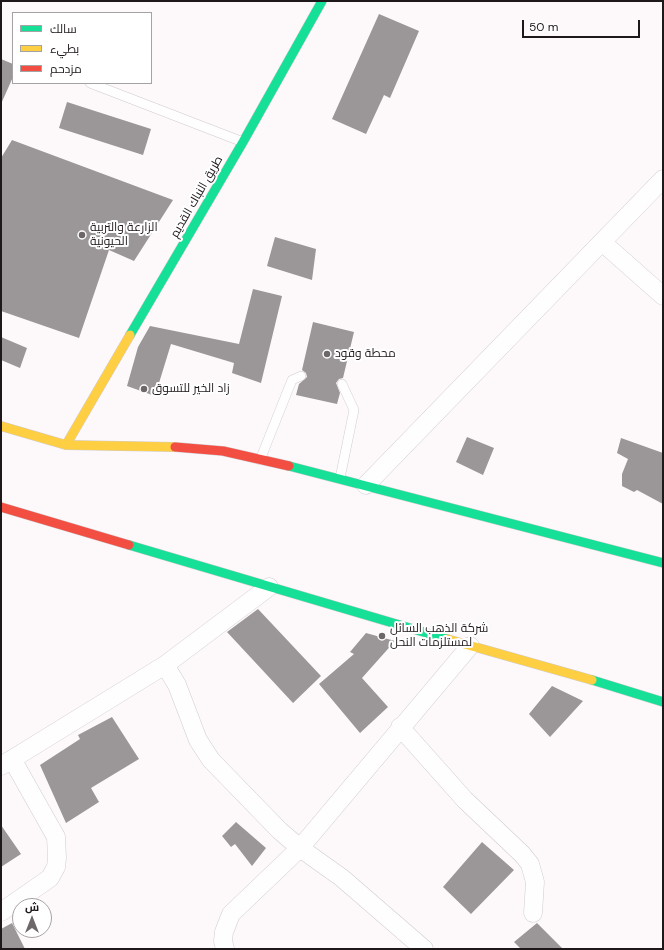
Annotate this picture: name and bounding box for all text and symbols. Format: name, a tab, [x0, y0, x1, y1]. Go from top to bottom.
legend	[12, 12, 152, 84]
scale bar	[524, 12, 642, 38]
text: 50 m	[529, 19, 558, 35]
text: سالك	[50, 21, 77, 37]
text: بطيء	[50, 41, 79, 57]
text: مزدحم	[50, 61, 82, 77]
street label: طريق النباك القديم	[168, 154, 226, 240]
place label: الزارعة والتربية الحيونية	[90, 221, 158, 249]
marker: الزارعة والتربية الحيونية	[77, 230, 87, 240]
place label: محطة وقود	[335, 347, 396, 361]
marker: محطة وقود	[322, 349, 332, 359]
place label: زاد الخير للتسوق	[152, 382, 230, 396]
marker: زاد الخير للتسوق	[139, 384, 149, 394]
place label: شركة الذهب السائل لمستلزمات النحل	[390, 622, 488, 650]
marker: شركة الذهب السائل لمستلزمات النحل	[377, 631, 387, 641]
north arrow	[12, 898, 52, 938]
text: ش	[25, 900, 39, 914]

